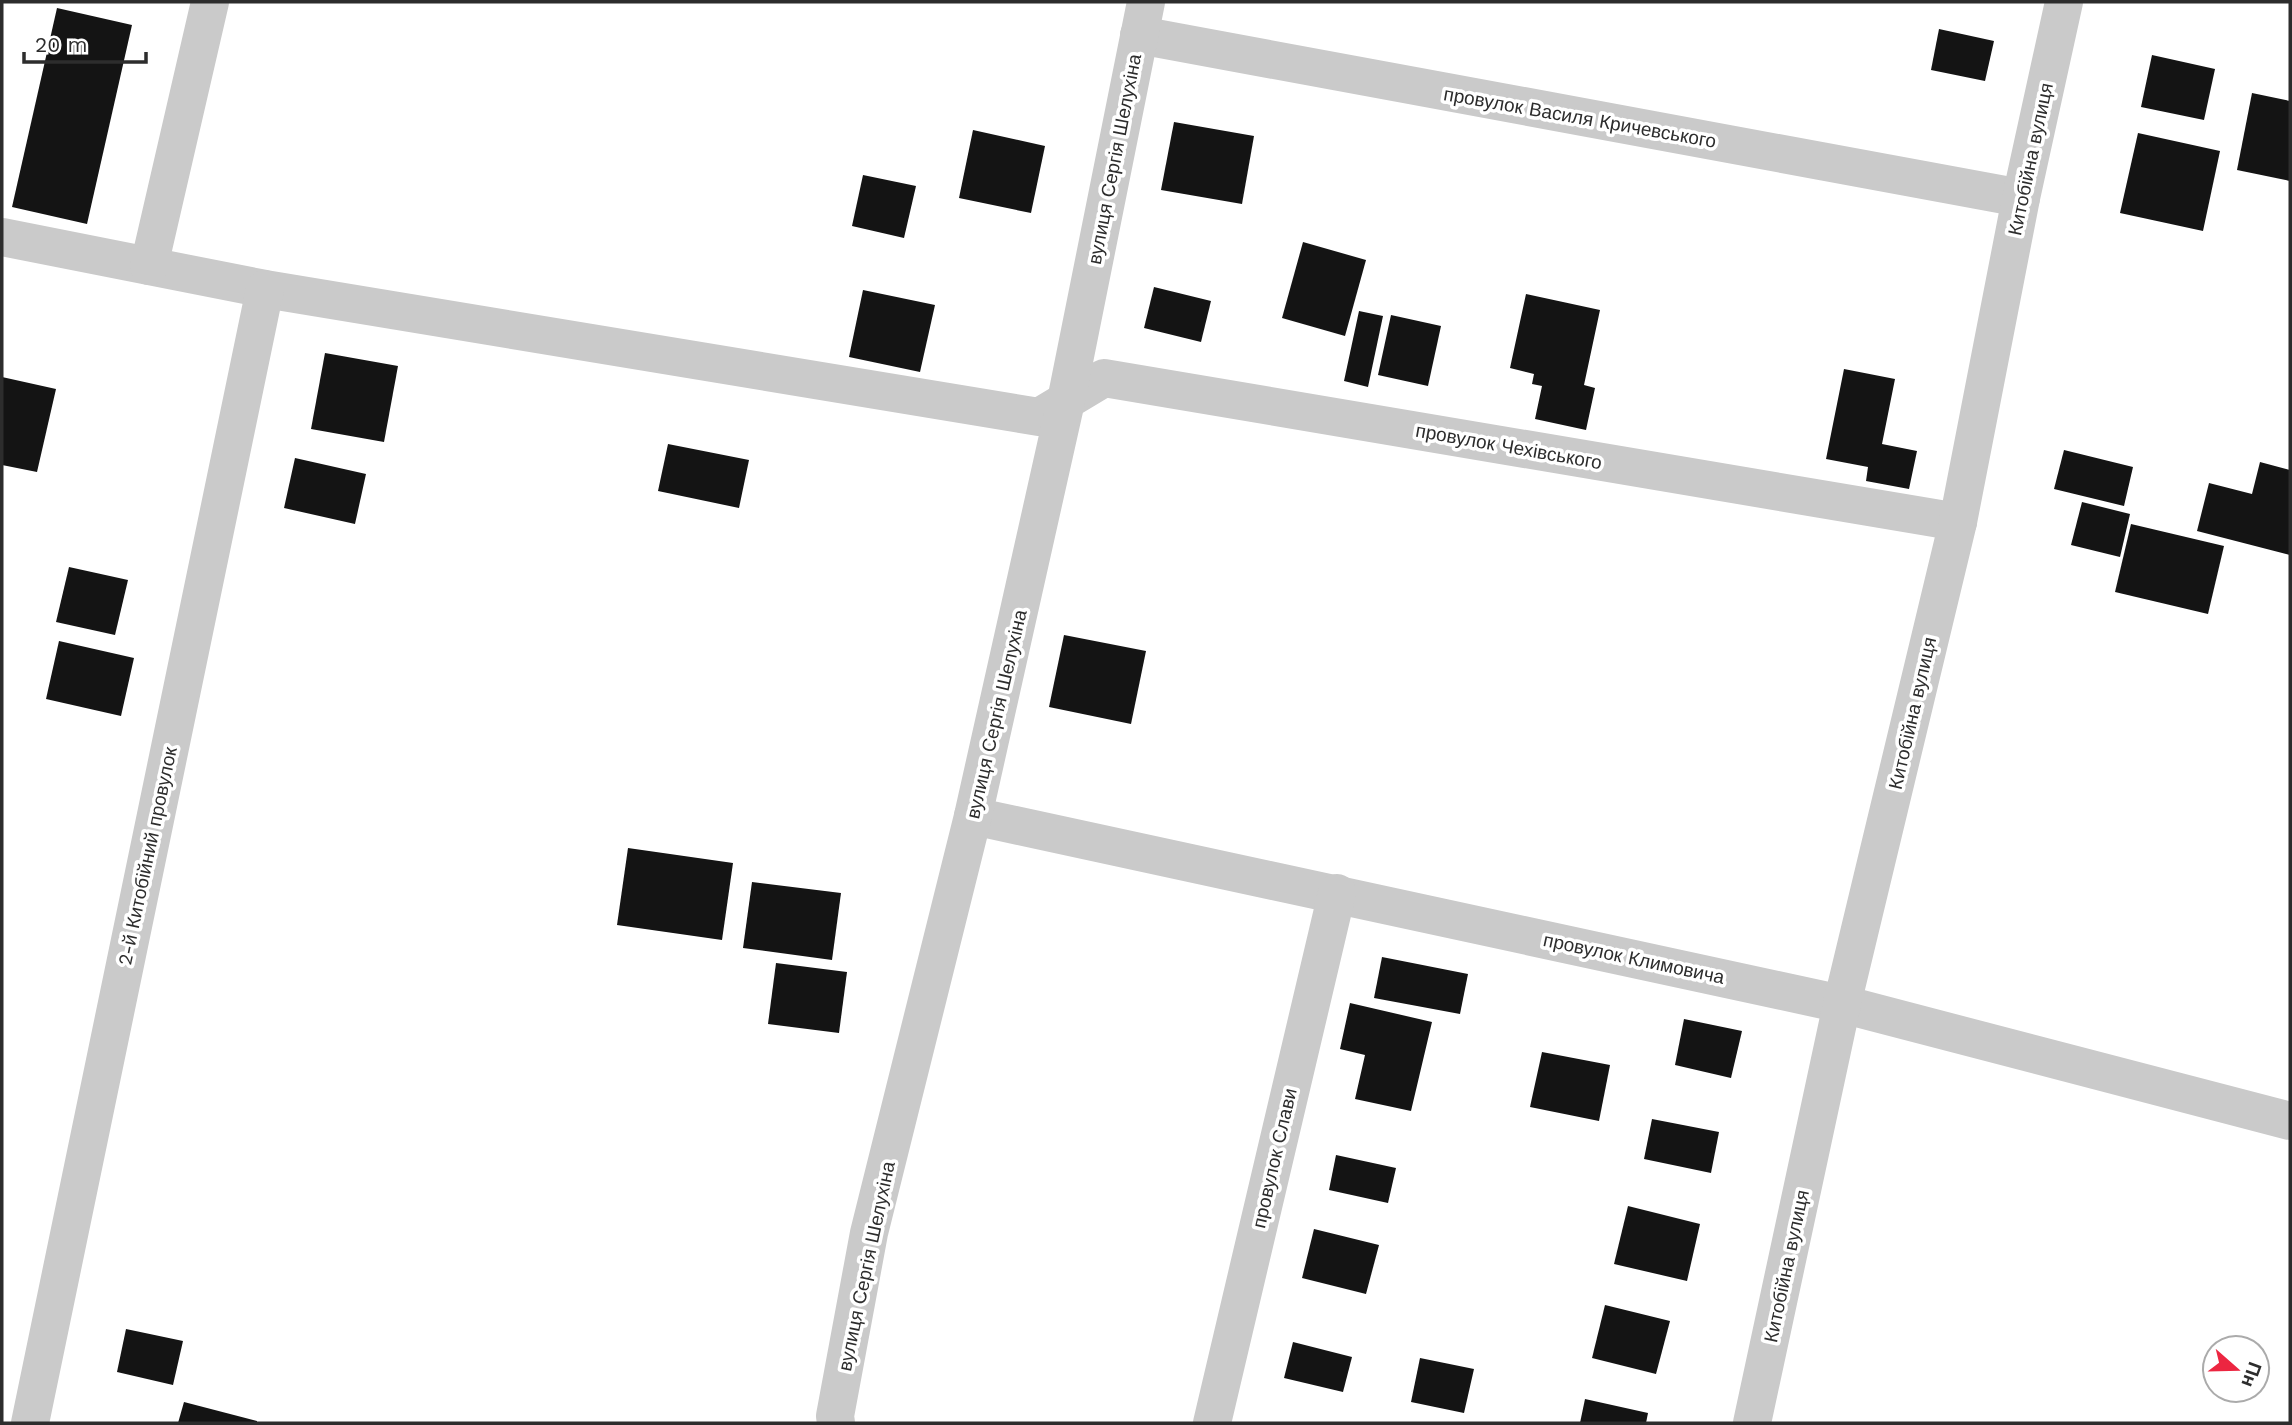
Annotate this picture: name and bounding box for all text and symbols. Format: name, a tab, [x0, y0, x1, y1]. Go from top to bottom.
scale bar	[24, 21, 147, 65]
text: 20 m	[35, 32, 87, 57]
street label: вулиця Сергія Шелухіна	[1083, 52, 1146, 266]
street label: Китобійна вулиця	[2003, 81, 2058, 238]
street label: провулок Василя Кричевського	[1442, 82, 1718, 153]
street label: провулок Чехівського	[1414, 419, 1604, 474]
street label: вулиця Сергія Шелухіна	[961, 607, 1032, 821]
street label: Китобійна вулиця	[1884, 635, 1941, 792]
street label: 2-й Китобійний провулок	[113, 744, 182, 967]
street label: провулок Климовича	[1541, 928, 1727, 989]
street label: провулок Слави	[1247, 1086, 1302, 1230]
street label: вулиця Сергія Шелухіна	[833, 1159, 900, 1373]
street label: Китобійна вулиця	[1759, 1188, 1814, 1345]
north arrow	[2201, 1334, 2271, 1404]
text: Пн	[2236, 1359, 2267, 1390]

